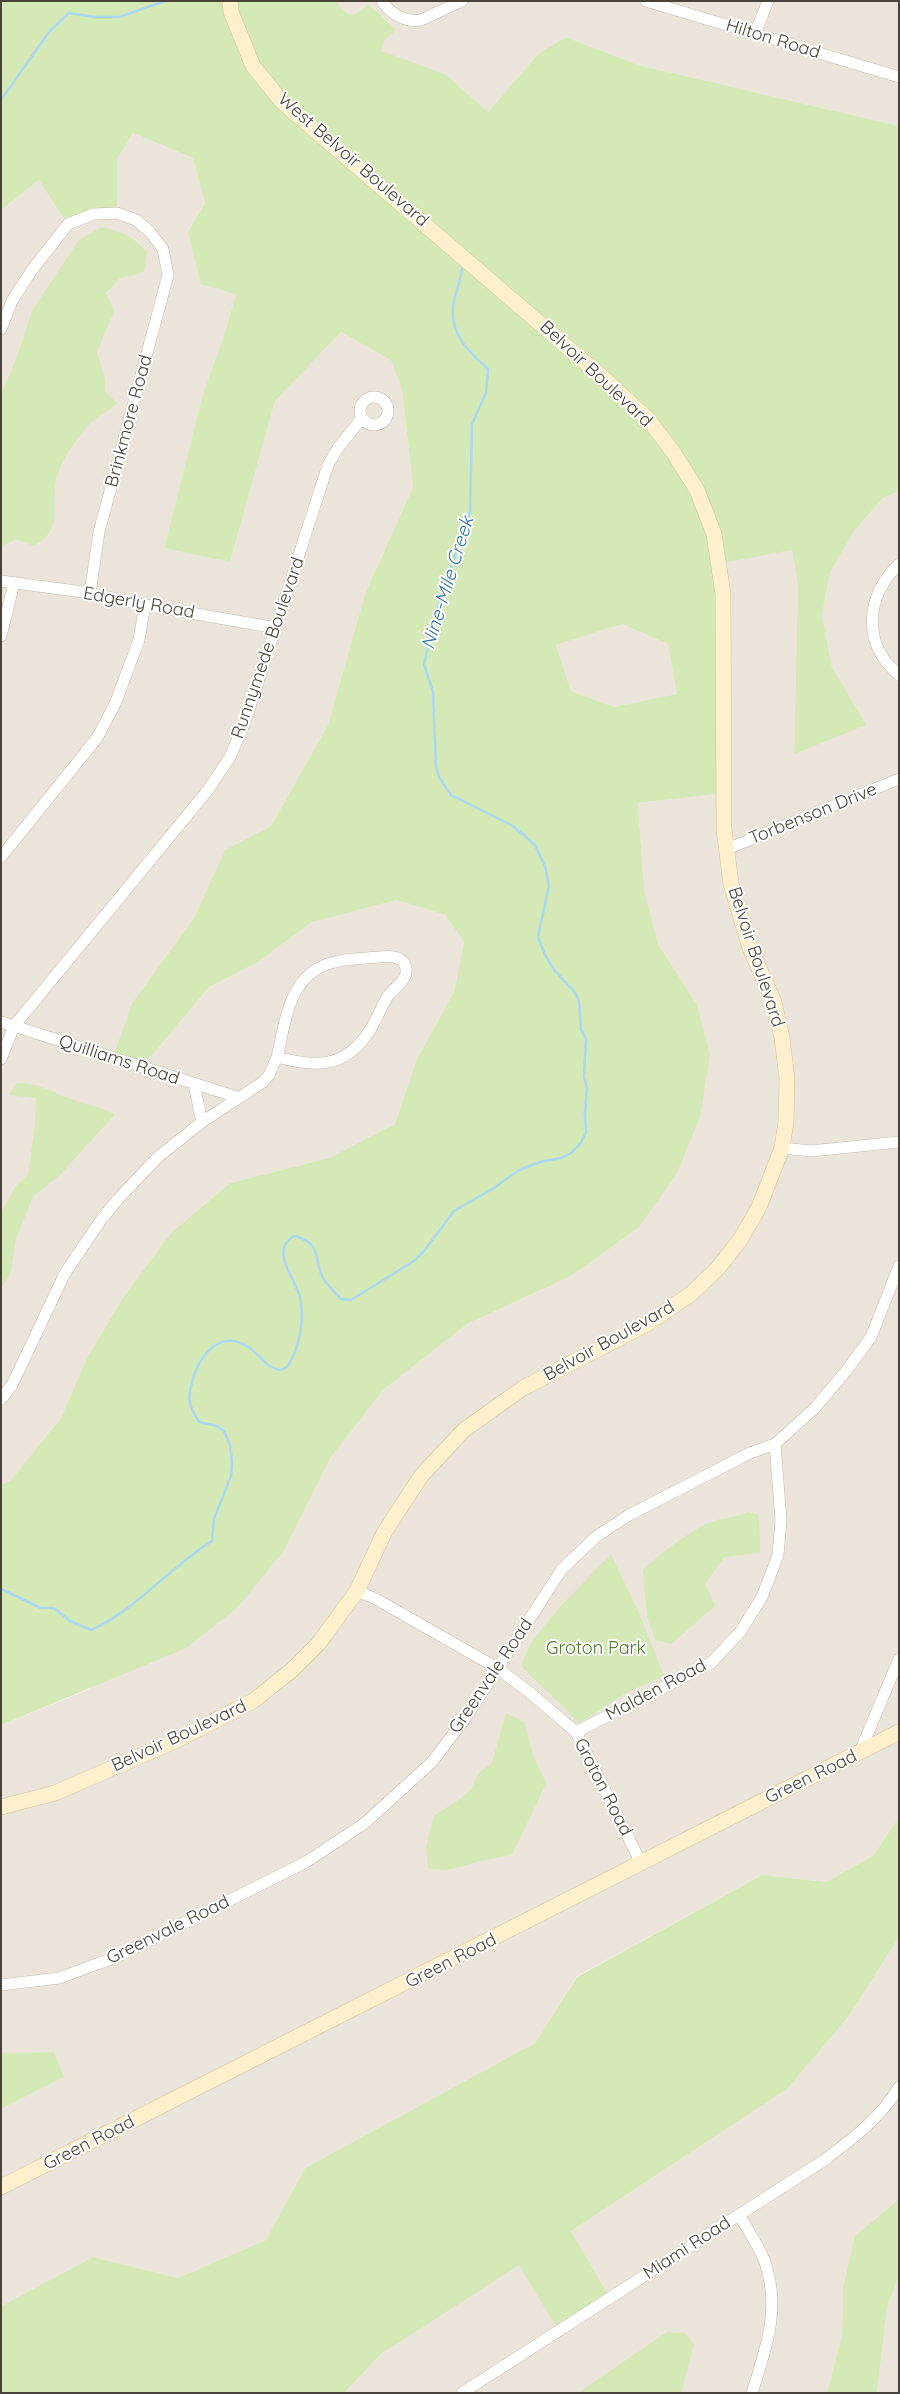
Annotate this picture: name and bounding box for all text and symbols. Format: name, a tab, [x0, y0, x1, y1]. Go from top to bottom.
street label: Hilton Road	[723, 14, 823, 64]
street label: West Belvoir Boulevard	[273, 89, 433, 231]
street label: Belvoir Boulevard	[535, 316, 657, 432]
street label: Brinkmore Road	[101, 352, 157, 490]
water label: Nine-Mile Creek	[417, 514, 479, 652]
street label: Runnymede Boulevard	[227, 555, 309, 741]
street label: Edgerly Road	[82, 583, 196, 623]
street label: Torbenson Drive	[746, 779, 880, 849]
street label: Belvoir Boulevard	[723, 884, 789, 1030]
street label: Quilliams Road	[56, 1030, 182, 1090]
street label: Belvoir Boulevard	[540, 1296, 678, 1386]
street label: Greenvale Road	[445, 1615, 537, 1737]
park label: Groton Park	[546, 1638, 646, 1660]
street label: Malden Road	[602, 1654, 710, 1726]
street label: Belvoir Boulevard	[108, 1695, 250, 1777]
street label: Groton Road	[569, 1735, 637, 1839]
street label: Green Road	[762, 1746, 860, 1808]
street label: Greenvale Road	[103, 1891, 233, 1969]
street label: Green Road	[402, 1929, 500, 1993]
street label: Green Road	[40, 2111, 138, 2175]
street label: Miami Road	[639, 2212, 735, 2284]

